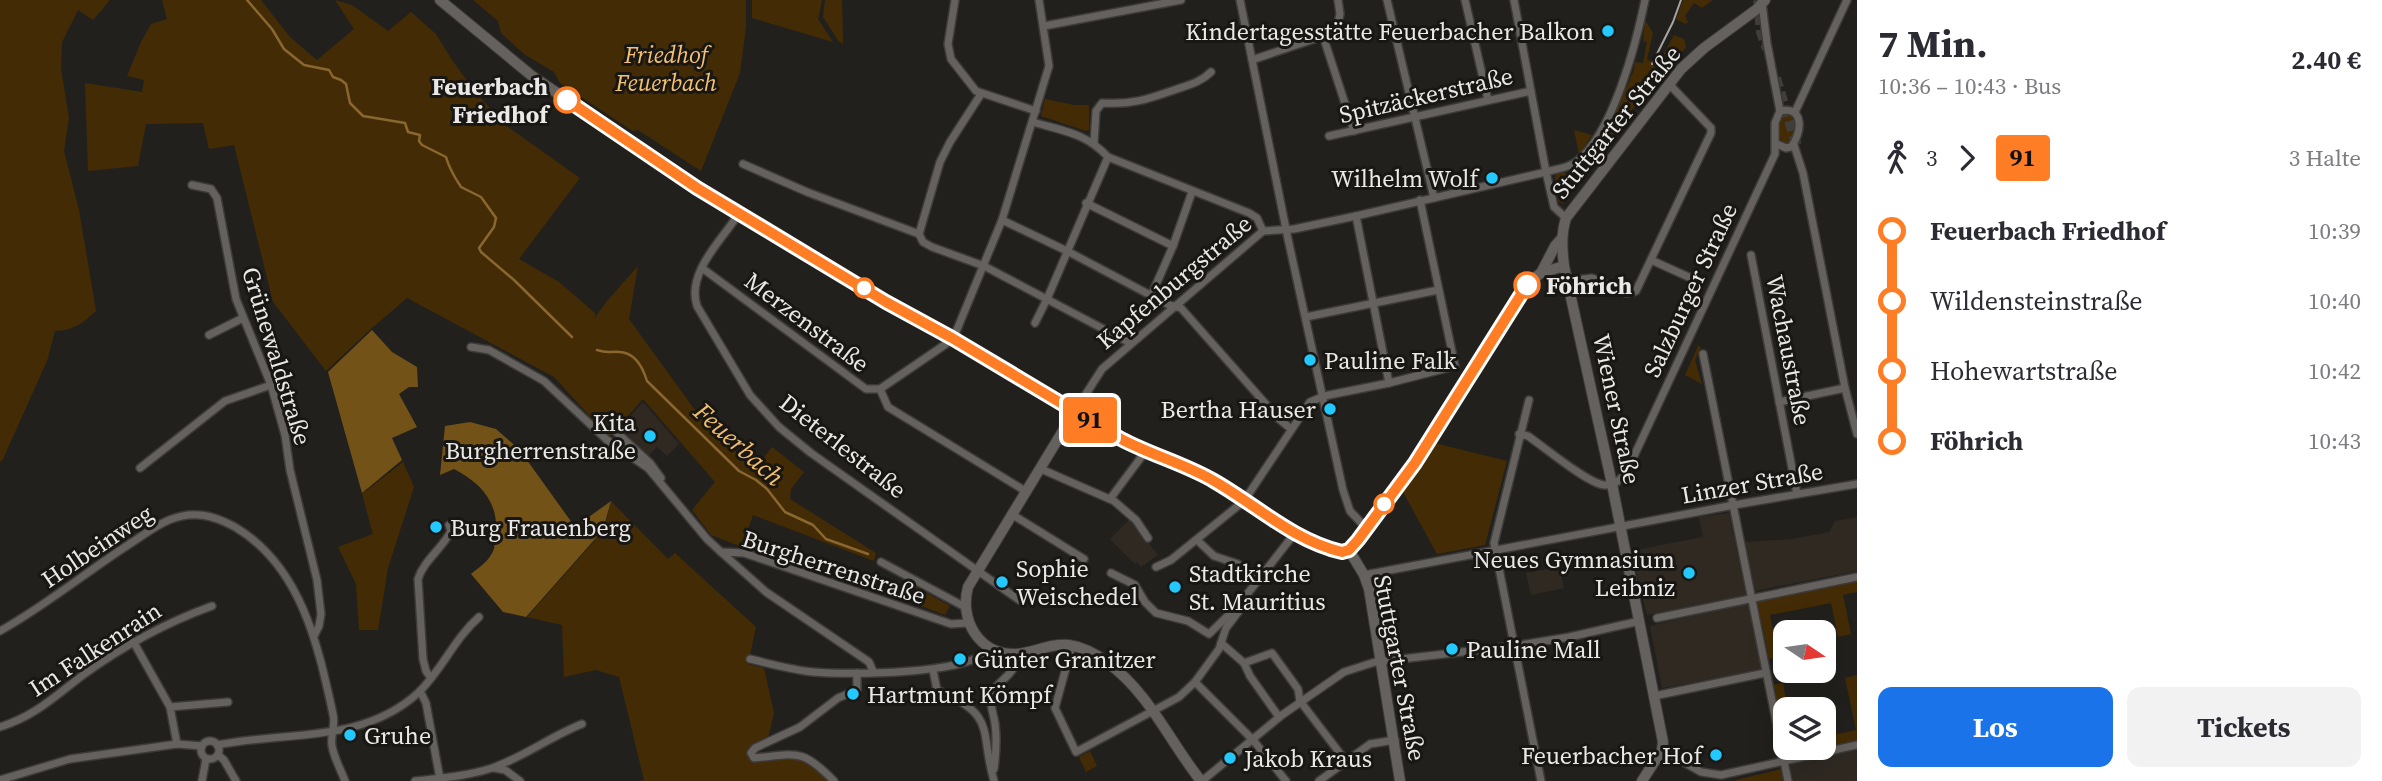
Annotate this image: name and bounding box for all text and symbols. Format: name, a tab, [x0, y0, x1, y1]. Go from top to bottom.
place label: Kindertagesstätte Feuerbacher Balkon	[1185, 15, 1594, 48]
text: 7 Min.	[1878, 18, 1988, 70]
marker: Kindertagesstätte Feuerbacher Balkon	[1600, 23, 1616, 39]
park label: Friedhof Feuerbach	[614, 38, 717, 99]
street label: Stuttgarter Straße	[1544, 38, 1688, 206]
text: 2.40 €	[2291, 42, 2361, 78]
street label: Spitzäckerstraße	[1336, 59, 1516, 131]
place label: Feuerbach Friedhof	[432, 70, 551, 131]
text: 10:36 – 10:43 · Bus	[1878, 70, 2061, 102]
marker: Feuerbach Friedhof	[554, 87, 580, 113]
icon: walk	[1878, 139, 1916, 177]
icon: forward	[1948, 139, 1986, 177]
text: 91	[2010, 141, 2036, 174]
text: 3	[1926, 142, 1938, 174]
text: 3 Halte	[2289, 142, 2361, 174]
place label: Wilhelm Wolf	[1331, 162, 1480, 195]
marker: Wilhelm Wolf	[1484, 170, 1500, 186]
street label: Salzburger Straße	[1635, 198, 1745, 382]
street label: Kapfenburgstraße	[1089, 207, 1259, 357]
text: Feuerbach Friedhof	[1930, 213, 2165, 249]
text: 10:39	[2308, 215, 2361, 247]
street label: Grünewaldstraße	[234, 263, 320, 449]
street label: Merzenstraße	[738, 264, 876, 380]
place label: Föhrich	[1546, 269, 1632, 302]
marker: Föhrich	[1514, 272, 1540, 298]
street label: Wachaustraße	[1758, 272, 1820, 428]
unlabelled marker	[854, 278, 874, 298]
text: Wildensteinstraße	[1930, 283, 2143, 319]
text: 10:40	[2308, 285, 2361, 317]
street label: Wiener Straße	[1585, 331, 1649, 487]
place label: Pauline Falk	[1324, 344, 1457, 377]
marker: Pauline Falk	[1302, 352, 1318, 368]
text: Hohewartstraße	[1930, 353, 2117, 389]
text: 10:42	[2308, 355, 2361, 387]
street label: Dieterlestraße	[773, 386, 913, 506]
water label: Feuerbach	[685, 393, 792, 494]
place label: Bertha Hauser	[1161, 393, 1316, 426]
line badge: 91	[1058, 397, 1122, 443]
marker: Bertha Hauser	[1322, 401, 1338, 417]
text: 91	[1077, 403, 1103, 436]
place label: Kita Burgherrenstraße	[445, 406, 637, 467]
text: Föhrich	[1930, 423, 2023, 459]
text: 10:43	[2308, 425, 2361, 457]
marker: Kita Burgherrenstraße	[642, 428, 658, 444]
street label: Linzer Straße	[1679, 454, 1825, 512]
unlabelled marker	[1374, 494, 1394, 514]
street label: Holbeinweg	[35, 496, 159, 596]
place label: Burg Frauenberg	[450, 511, 631, 544]
marker: Burg Frauenberg	[428, 519, 444, 535]
street label: Burgherrenstraße	[738, 522, 930, 612]
place label: Neues Gymnasium Leibniz	[1473, 543, 1675, 604]
place label: Sophie Weischedel	[1016, 552, 1138, 613]
place label: Stadtkirche St. Mauritius	[1189, 557, 1326, 618]
marker: Neues Gymnasium Leibniz	[1681, 565, 1697, 581]
street label: Stuttgarter Straße	[1366, 572, 1434, 764]
marker: Sophie Weischedel	[994, 574, 1010, 590]
marker: Stadtkirche St. Mauritius	[1167, 579, 1183, 595]
street label: Im Falkenrain	[22, 594, 168, 704]
north arrow	[1773, 620, 1836, 682]
map controls	[1773, 620, 1836, 760]
place label: Pauline Mall	[1466, 633, 1601, 666]
marker: Pauline Mall	[1444, 641, 1460, 657]
place label: Günter Granitzer	[974, 643, 1156, 676]
marker: Günter Granitzer	[952, 651, 968, 667]
place label: Hartmunt Kömpf	[867, 678, 1054, 711]
marker: Hartmunt Kömpf	[845, 686, 861, 702]
button: Los	[1878, 687, 2113, 767]
button: Tickets	[2127, 687, 2361, 767]
button: layers	[1773, 697, 1836, 760]
place label: Gruhe	[364, 719, 431, 752]
marker: Gruhe	[342, 727, 358, 743]
place label: Feuerbacher Hof	[1521, 739, 1704, 772]
place label: Jakob Kraus	[1243, 742, 1372, 775]
marker: Feuerbacher Hof	[1708, 747, 1724, 763]
marker: Jakob Kraus	[1222, 750, 1238, 766]

